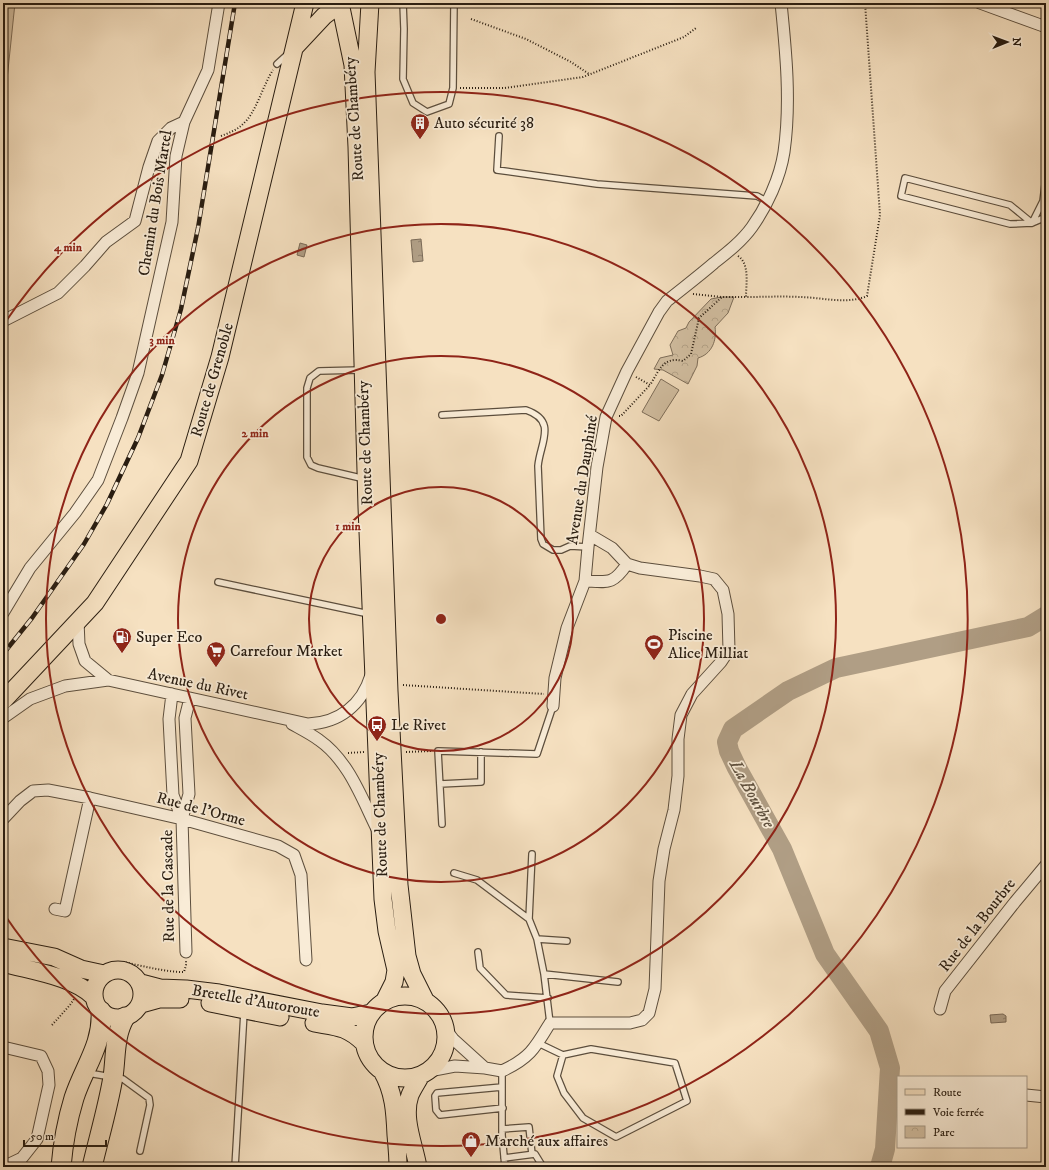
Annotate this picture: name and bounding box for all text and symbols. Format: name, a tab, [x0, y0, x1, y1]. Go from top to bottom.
north arrow	[987, 22, 1027, 62]
text: N	[1009, 37, 1023, 46]
street label: Route de Chambéry	[340, 56, 368, 182]
building icon: Auto sécurité 38	[409, 112, 431, 140]
place label: Auto sécurité 38	[434, 113, 534, 133]
street label: Chemin du Bois Martel	[134, 128, 176, 277]
text: 4 min	[53, 240, 83, 255]
street label: Route de Grenoble	[186, 320, 238, 439]
text: 3 min	[149, 333, 175, 348]
street label: Route de Chambéry	[353, 380, 377, 506]
street label: Avenue du Dauphiné	[562, 414, 602, 546]
text: 2 min	[242, 426, 269, 441]
text: 1 min	[335, 519, 361, 534]
centre of rings	[434, 612, 448, 626]
place label: Piscine Alice Milliat	[668, 625, 748, 663]
fuel station icon: Super Eco	[111, 626, 133, 654]
place label: Super Eco	[136, 627, 202, 647]
sports icon: Piscine Alice Milliat	[643, 633, 665, 661]
supermarket icon: Carrefour Market	[205, 640, 227, 668]
place label: Carrefour Market	[230, 641, 343, 661]
street label: Avenue du Rivet	[146, 664, 250, 704]
bus stop icon: Le Rivet	[366, 714, 388, 742]
place label: Le Rivet	[391, 715, 446, 735]
street label: Route de Chambéry	[368, 752, 392, 878]
water label: La Bourbre	[724, 755, 780, 833]
street label: Rue de l'Orme	[154, 788, 248, 831]
street label: Rue de la Cascade	[157, 829, 179, 942]
street label: Rue de la Bourbre	[934, 874, 1020, 976]
street label: Bretelle d'Autoroute	[190, 980, 322, 1022]
legend	[897, 1076, 1027, 1148]
text: Route	[933, 1085, 961, 1100]
text: Voie ferrée	[932, 1105, 984, 1120]
scale bar	[24, 1122, 106, 1148]
text: Parc	[933, 1125, 955, 1140]
text: 50 m	[30, 1129, 54, 1144]
shop icon: Marché aux affaires	[460, 1130, 482, 1158]
place label: Marché aux affaires	[485, 1131, 608, 1151]

